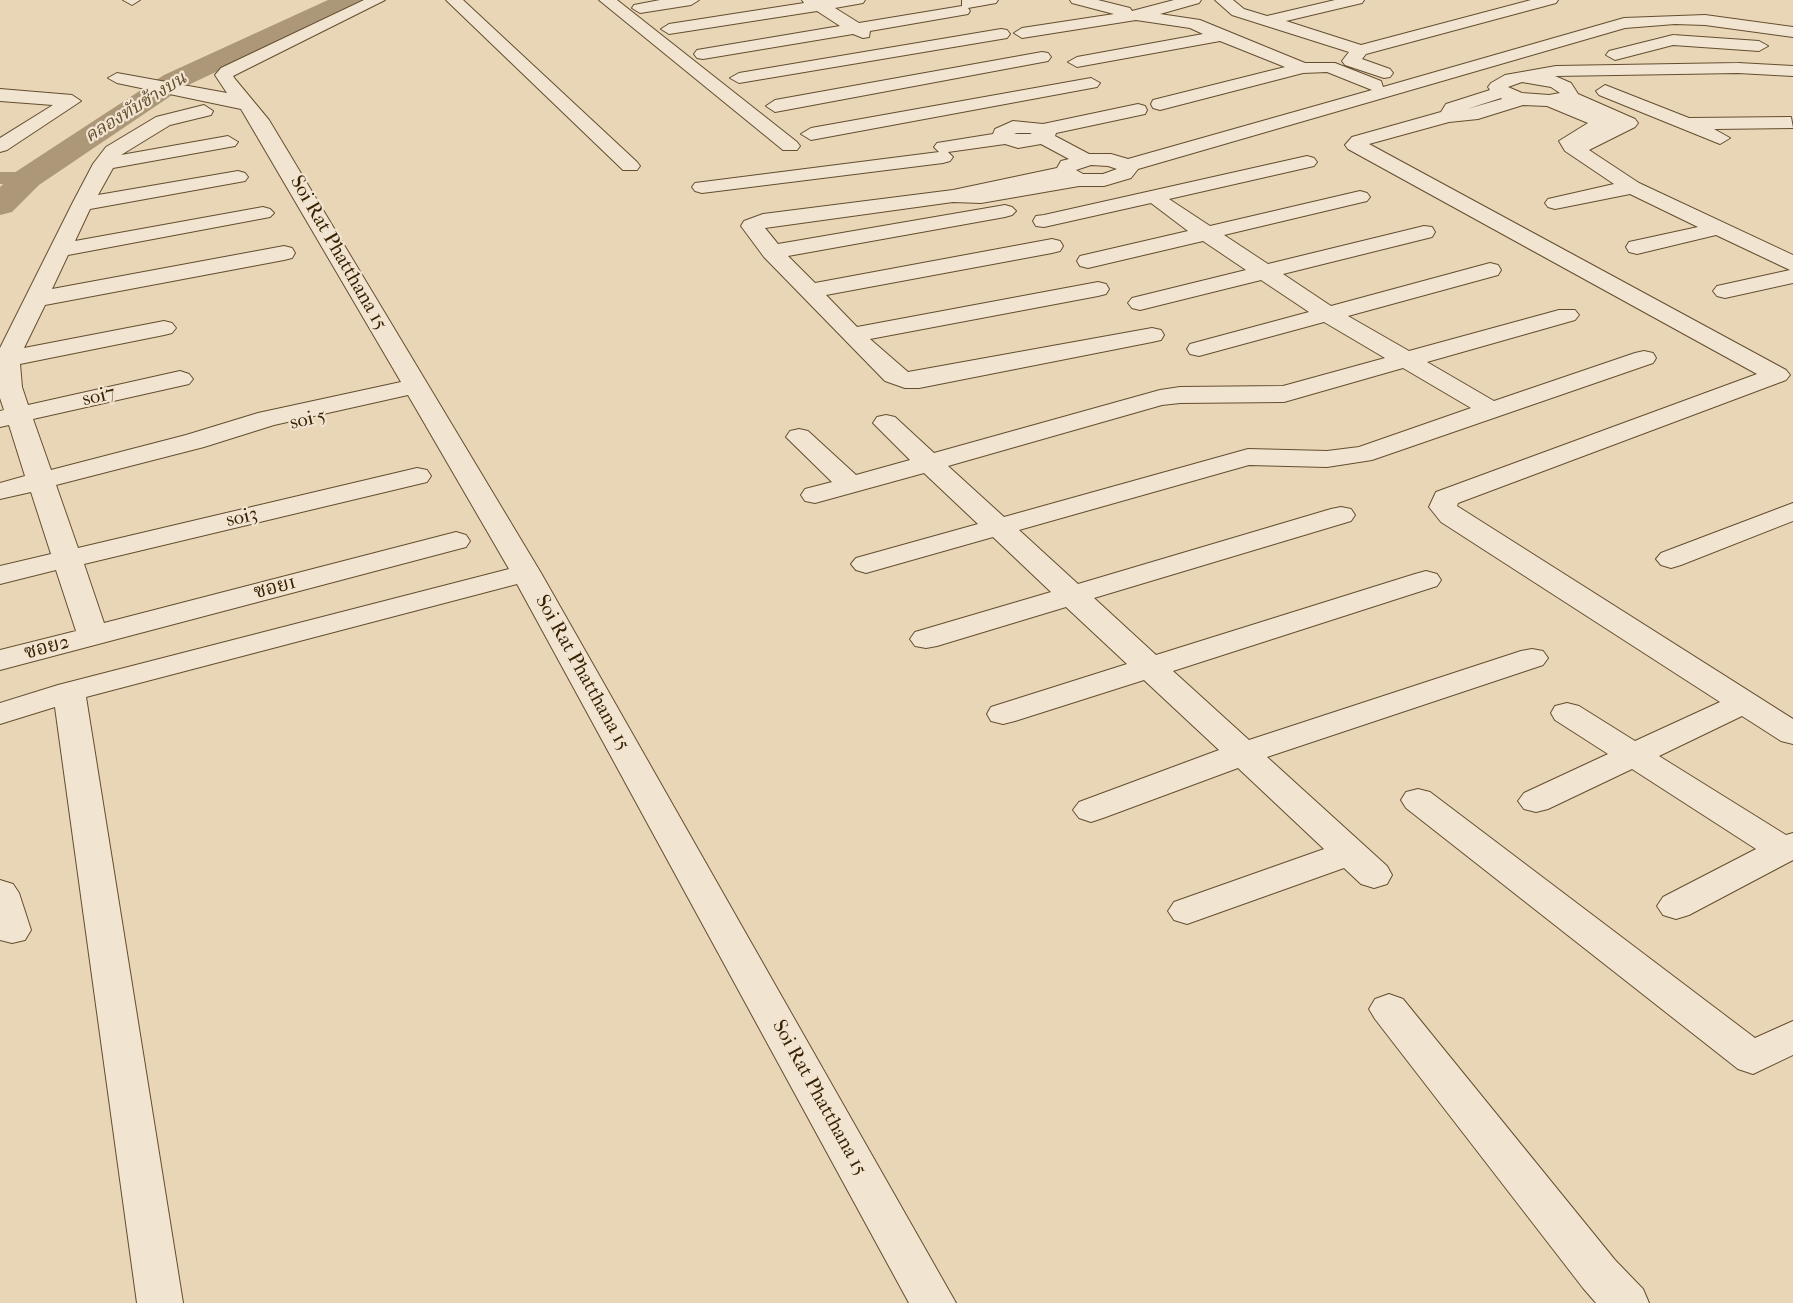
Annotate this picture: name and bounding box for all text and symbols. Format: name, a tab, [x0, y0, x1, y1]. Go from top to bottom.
water label: คลองทับช้างบน	[81, 68, 191, 148]
street label: Soi Rat Phatthana 15	[284, 172, 392, 334]
street label: soi7	[80, 382, 118, 412]
street label: soi 5	[288, 404, 328, 436]
street label: soi3	[224, 503, 260, 533]
street label: ซอย1	[251, 571, 299, 605]
street label: Soi Rat Phatthana 15	[529, 591, 635, 755]
street label: ซอย2	[22, 630, 72, 666]
street label: Soi Rat Phatthana 15	[766, 1016, 872, 1180]

